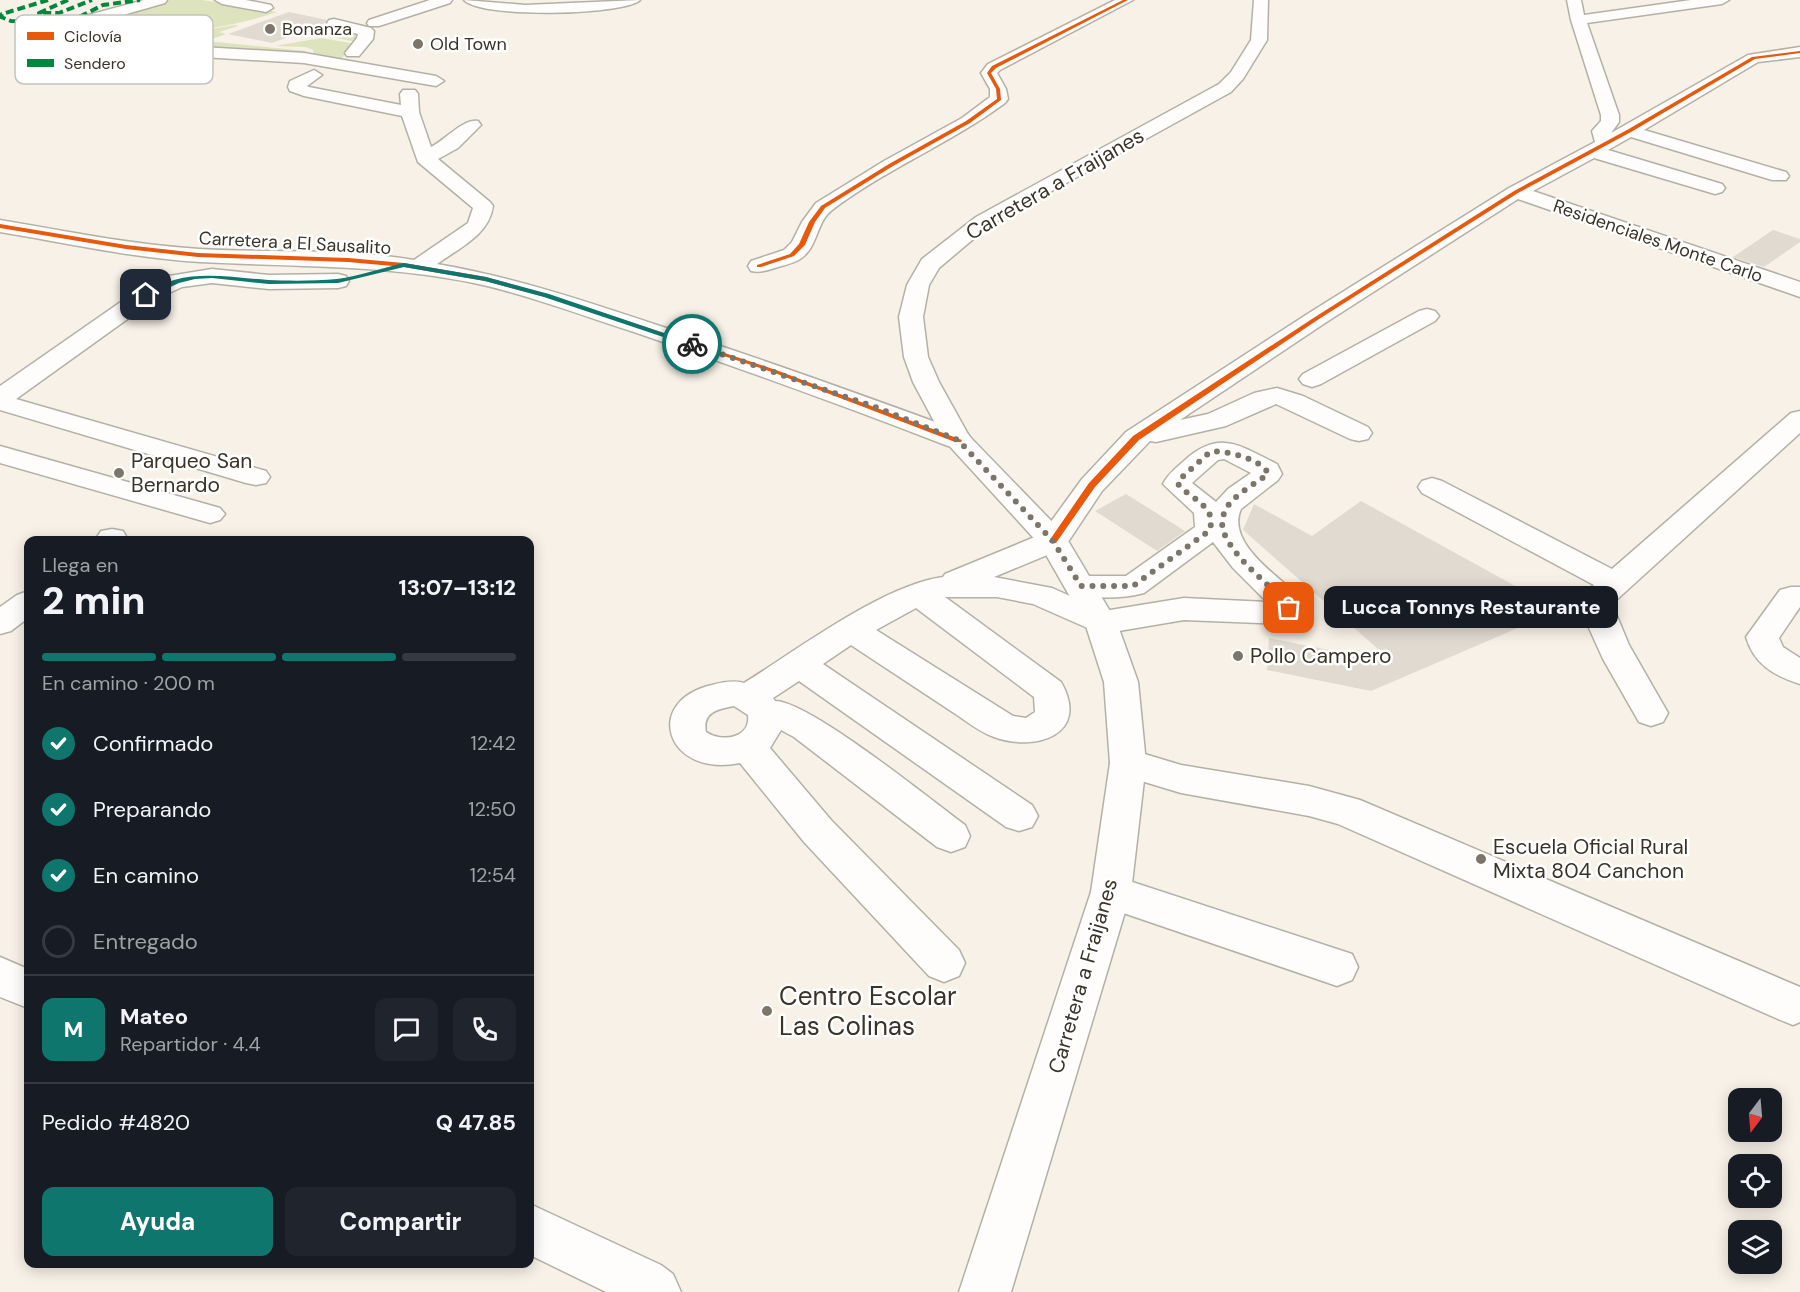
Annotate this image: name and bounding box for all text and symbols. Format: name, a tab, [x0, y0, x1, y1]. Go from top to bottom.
legend	[15, 15, 213, 84]
place label: Bonanza	[282, 17, 352, 41]
marker: Bonanza	[263, 22, 277, 36]
text: Ciclovía	[64, 26, 122, 47]
place label: Old Town	[430, 32, 507, 56]
marker: Old Town	[411, 37, 425, 51]
text: Sendero	[64, 53, 126, 74]
street label: Carretera a Fraijanes	[961, 122, 1149, 246]
street label: Residenciales Monte Carlo	[1550, 194, 1766, 288]
street label: Carretera a El Sausalito	[198, 226, 392, 260]
pin	[120, 269, 171, 320]
icon: home	[129, 278, 162, 311]
courier	[662, 314, 722, 374]
icon: bike	[676, 328, 709, 361]
place label: Parqueo San Bernardo	[131, 447, 252, 499]
marker: Parqueo San Bernardo	[112, 466, 126, 480]
text: Llega en	[42, 552, 119, 578]
text: 13:07–13:12	[399, 573, 516, 602]
text: 2 min	[42, 575, 146, 626]
pin	[1263, 582, 1314, 633]
callout: Lucca Tonnys Restaurante	[1325, 587, 1619, 629]
icon: bag	[1272, 591, 1305, 624]
text: Lucca Tonnys Restaurante	[1341, 594, 1601, 620]
place label: Pollo Campero	[1250, 642, 1392, 670]
marker: Pollo Campero	[1231, 649, 1245, 663]
text: En camino · 200 m	[42, 670, 215, 696]
icon: check	[42, 727, 75, 760]
text: Confirmado	[93, 729, 213, 758]
text: 12:42	[471, 730, 516, 756]
icon: check	[42, 793, 75, 826]
text: Preparando	[93, 795, 211, 824]
text: 12:50	[468, 796, 516, 822]
place label: Escuela Oficial Rural Mixta 804 Canchon	[1493, 833, 1688, 885]
marker: Escuela Oficial Rural Mixta 804 Canchon	[1474, 852, 1488, 866]
icon: check	[42, 859, 75, 892]
text: En camino	[93, 861, 199, 890]
text: 12:54	[470, 862, 516, 888]
street label: Carretera a Fraijanes	[1042, 875, 1124, 1077]
text: Entregado	[93, 927, 198, 956]
place label: Centro Escolar Las Colinas	[779, 979, 957, 1043]
button: chat	[375, 998, 438, 1061]
button: phone	[453, 998, 516, 1061]
text: Mateo	[120, 1002, 188, 1031]
marker: Centro Escolar Las Colinas	[760, 1004, 774, 1018]
text: M	[64, 1015, 83, 1044]
text: Repartidor · 4.4	[120, 1031, 261, 1057]
north arrow	[1728, 1088, 1782, 1142]
map controls	[1728, 1088, 1782, 1274]
text: Pedido #4820	[42, 1108, 190, 1137]
text: Q 47.85	[436, 1108, 516, 1137]
button: locate	[1728, 1154, 1782, 1208]
button: Ayuda	[42, 1187, 273, 1256]
button: Compartir	[285, 1187, 516, 1256]
button: layers	[1728, 1220, 1782, 1274]

